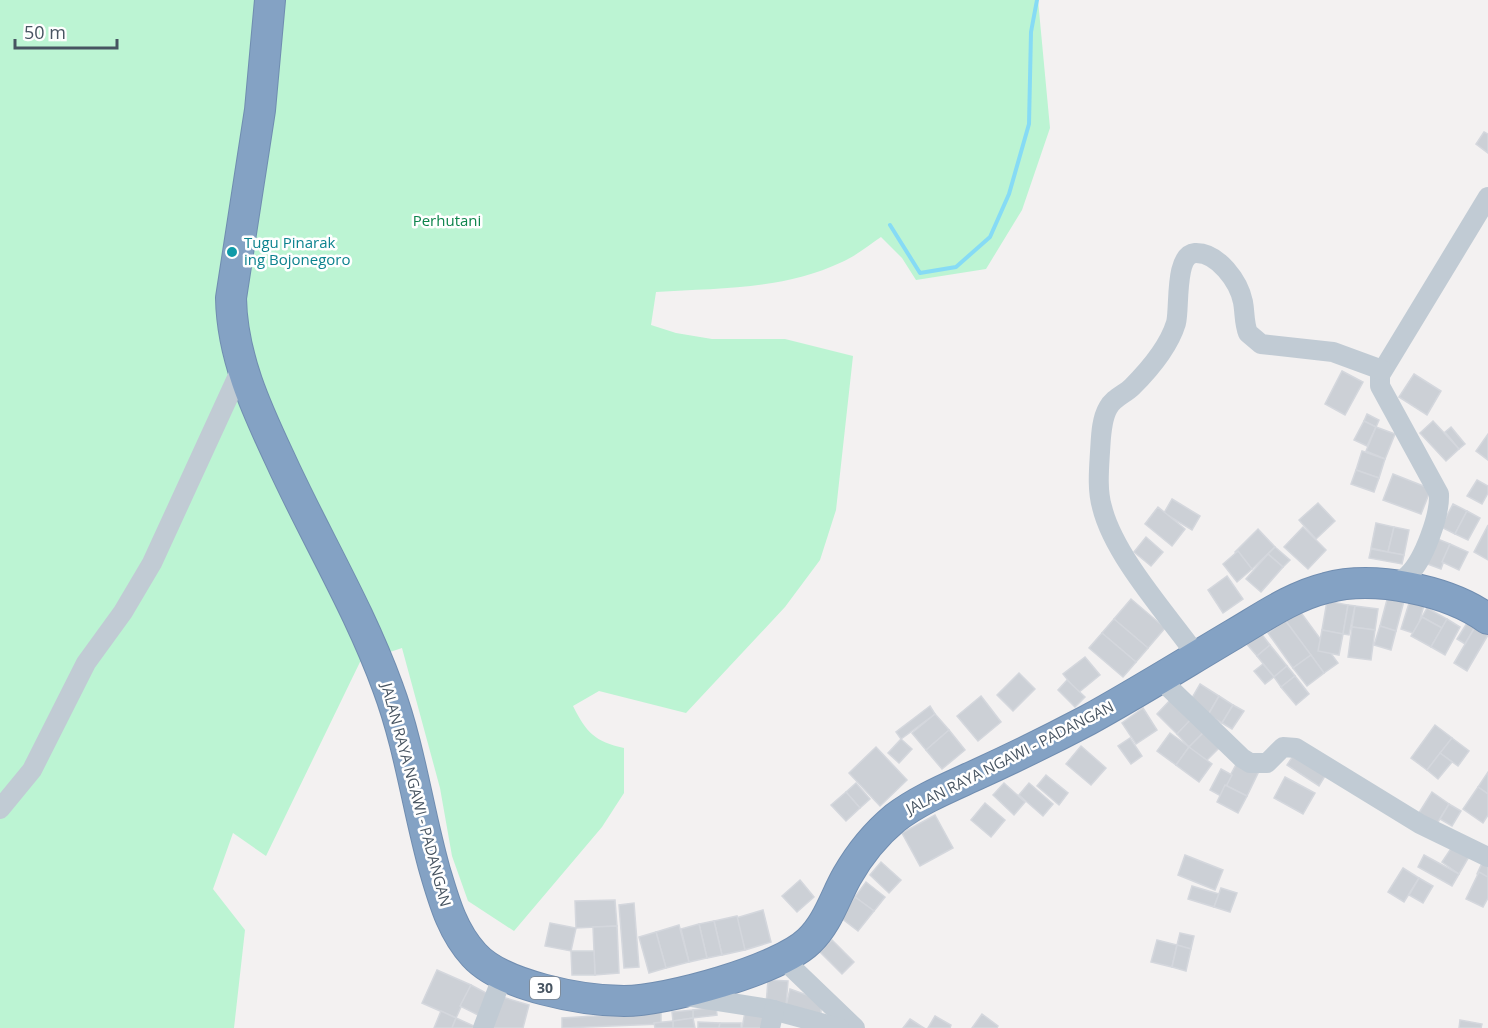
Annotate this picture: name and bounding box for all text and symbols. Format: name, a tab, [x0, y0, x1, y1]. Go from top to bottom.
scale bar	[15, 12, 117, 50]
text: 50 m	[24, 20, 66, 44]
park label: Perhutani	[413, 210, 481, 230]
place label: Tugu Pinarak ing Bojonegoro	[244, 232, 351, 269]
marker: Tugu Pinarak ing Bojonegoro	[225, 245, 239, 259]
street label: JALAN RAYA NGAWI - PADANGAN	[377, 679, 456, 909]
street label: JALAN RAYA NGAWI - PADANGAN	[900, 696, 1117, 819]
road number: 30	[530, 977, 560, 999]

